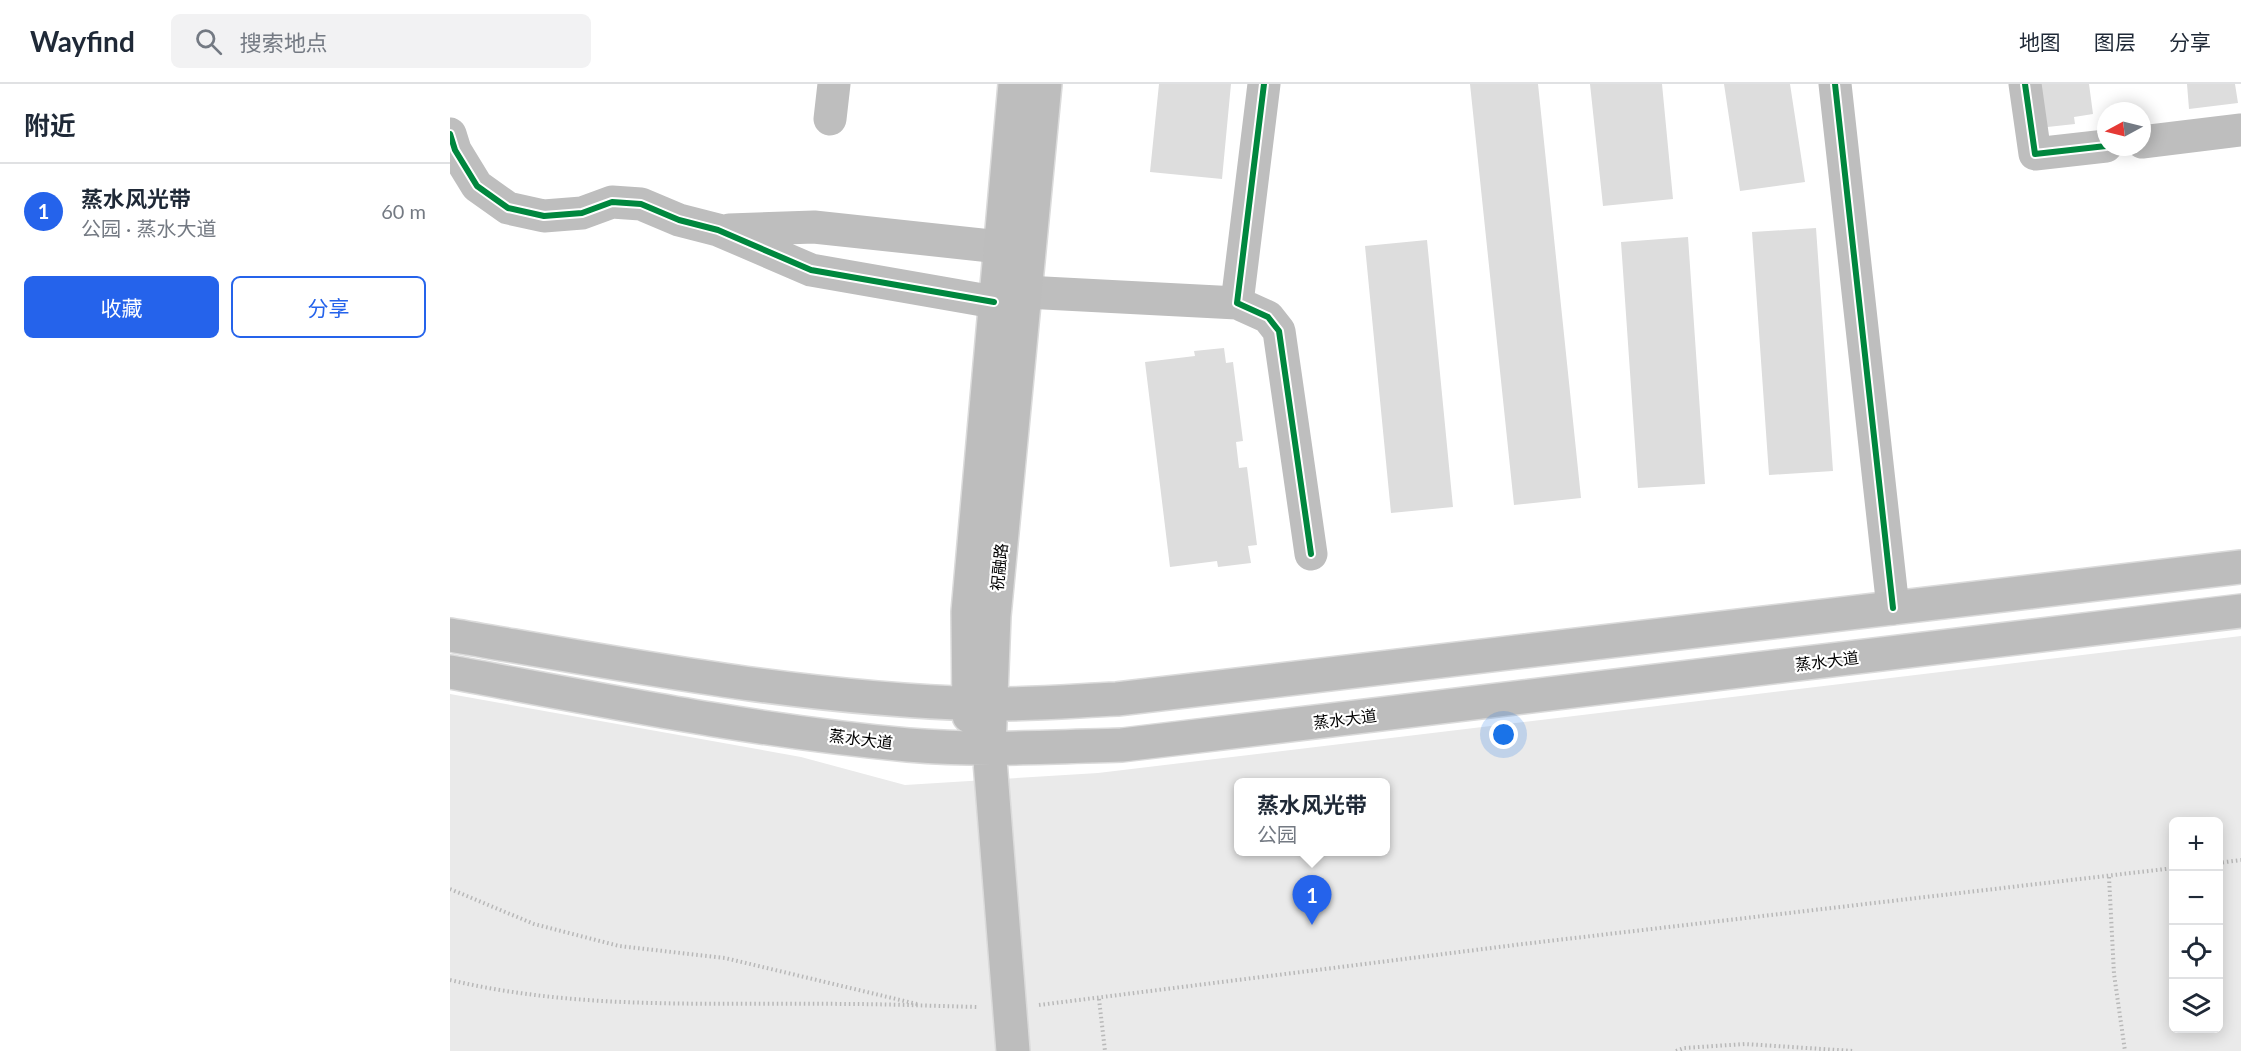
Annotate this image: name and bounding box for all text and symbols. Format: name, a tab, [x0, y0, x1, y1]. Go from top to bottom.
search box	[171, 14, 591, 68]
text: Wayfind	[30, 24, 135, 58]
icon: search	[192, 25, 225, 58]
text: 搜索地点	[240, 29, 328, 56]
text: 地图	[2019, 29, 2061, 54]
text: 图层	[2094, 29, 2136, 54]
text: 分享	[2169, 29, 2211, 54]
north arrow	[2097, 102, 2151, 156]
text: 附近	[24, 109, 76, 141]
text: 蒸水风光带	[81, 185, 191, 212]
text: 1	[38, 199, 49, 223]
text: 60 m	[381, 199, 426, 223]
text: 公园 · 蒸水大道	[81, 216, 216, 240]
button: 收藏	[24, 276, 219, 338]
button: 分享	[231, 276, 426, 338]
street label: 祝融路	[987, 542, 1010, 592]
street label: 蒸水大道	[1794, 647, 1860, 674]
street label: 蒸水大道	[1312, 705, 1378, 732]
your location	[1489, 720, 1518, 749]
street label: 蒸水大道	[828, 725, 894, 752]
popup	[1234, 778, 1390, 856]
text: 蒸水风光带	[1257, 791, 1367, 818]
map controls	[2169, 817, 2223, 1033]
button: +	[2169, 817, 2223, 871]
text: 公园	[1257, 822, 1297, 846]
button: −	[2169, 871, 2223, 925]
pin: 1	[1292, 876, 1332, 925]
button: locate	[2169, 925, 2223, 979]
button: layers	[2169, 979, 2223, 1033]

